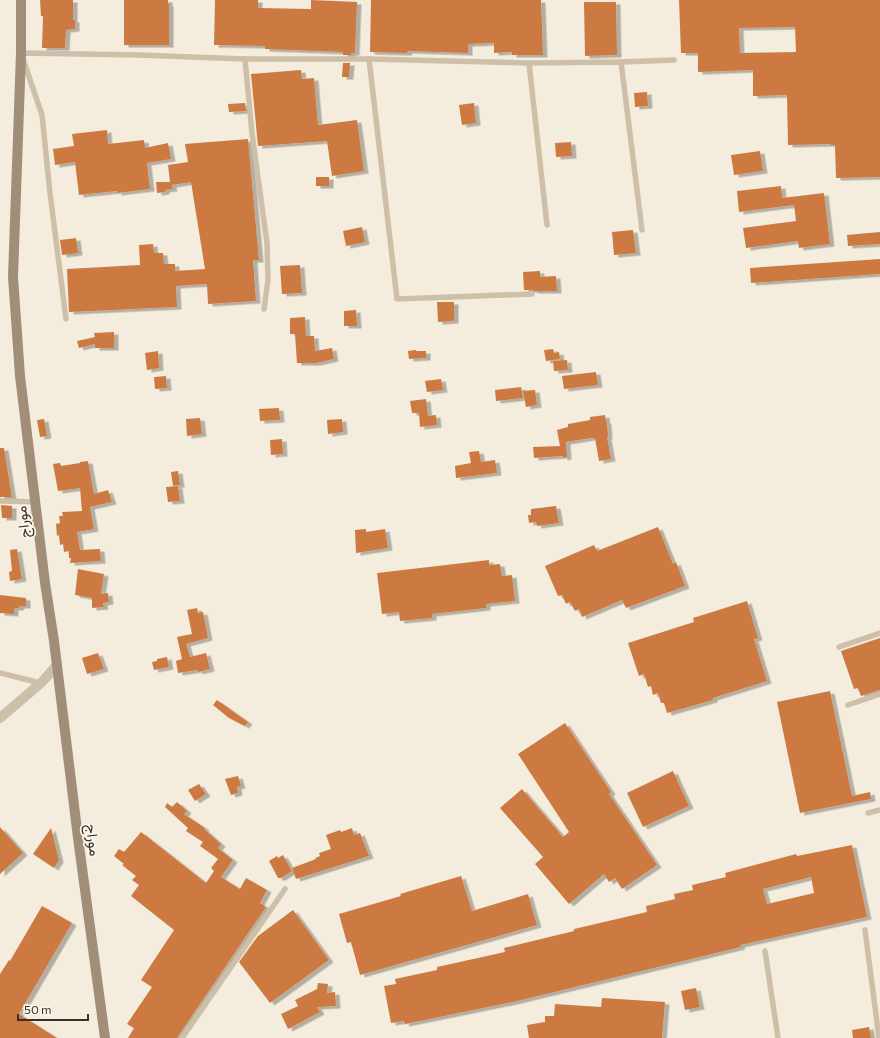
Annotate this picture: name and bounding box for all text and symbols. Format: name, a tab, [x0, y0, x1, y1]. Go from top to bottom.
street label: موراج	[11, 505, 36, 539]
street label: موراج	[80, 823, 105, 857]
scale bar	[18, 996, 88, 1022]
text: 50 m	[24, 1002, 52, 1016]

